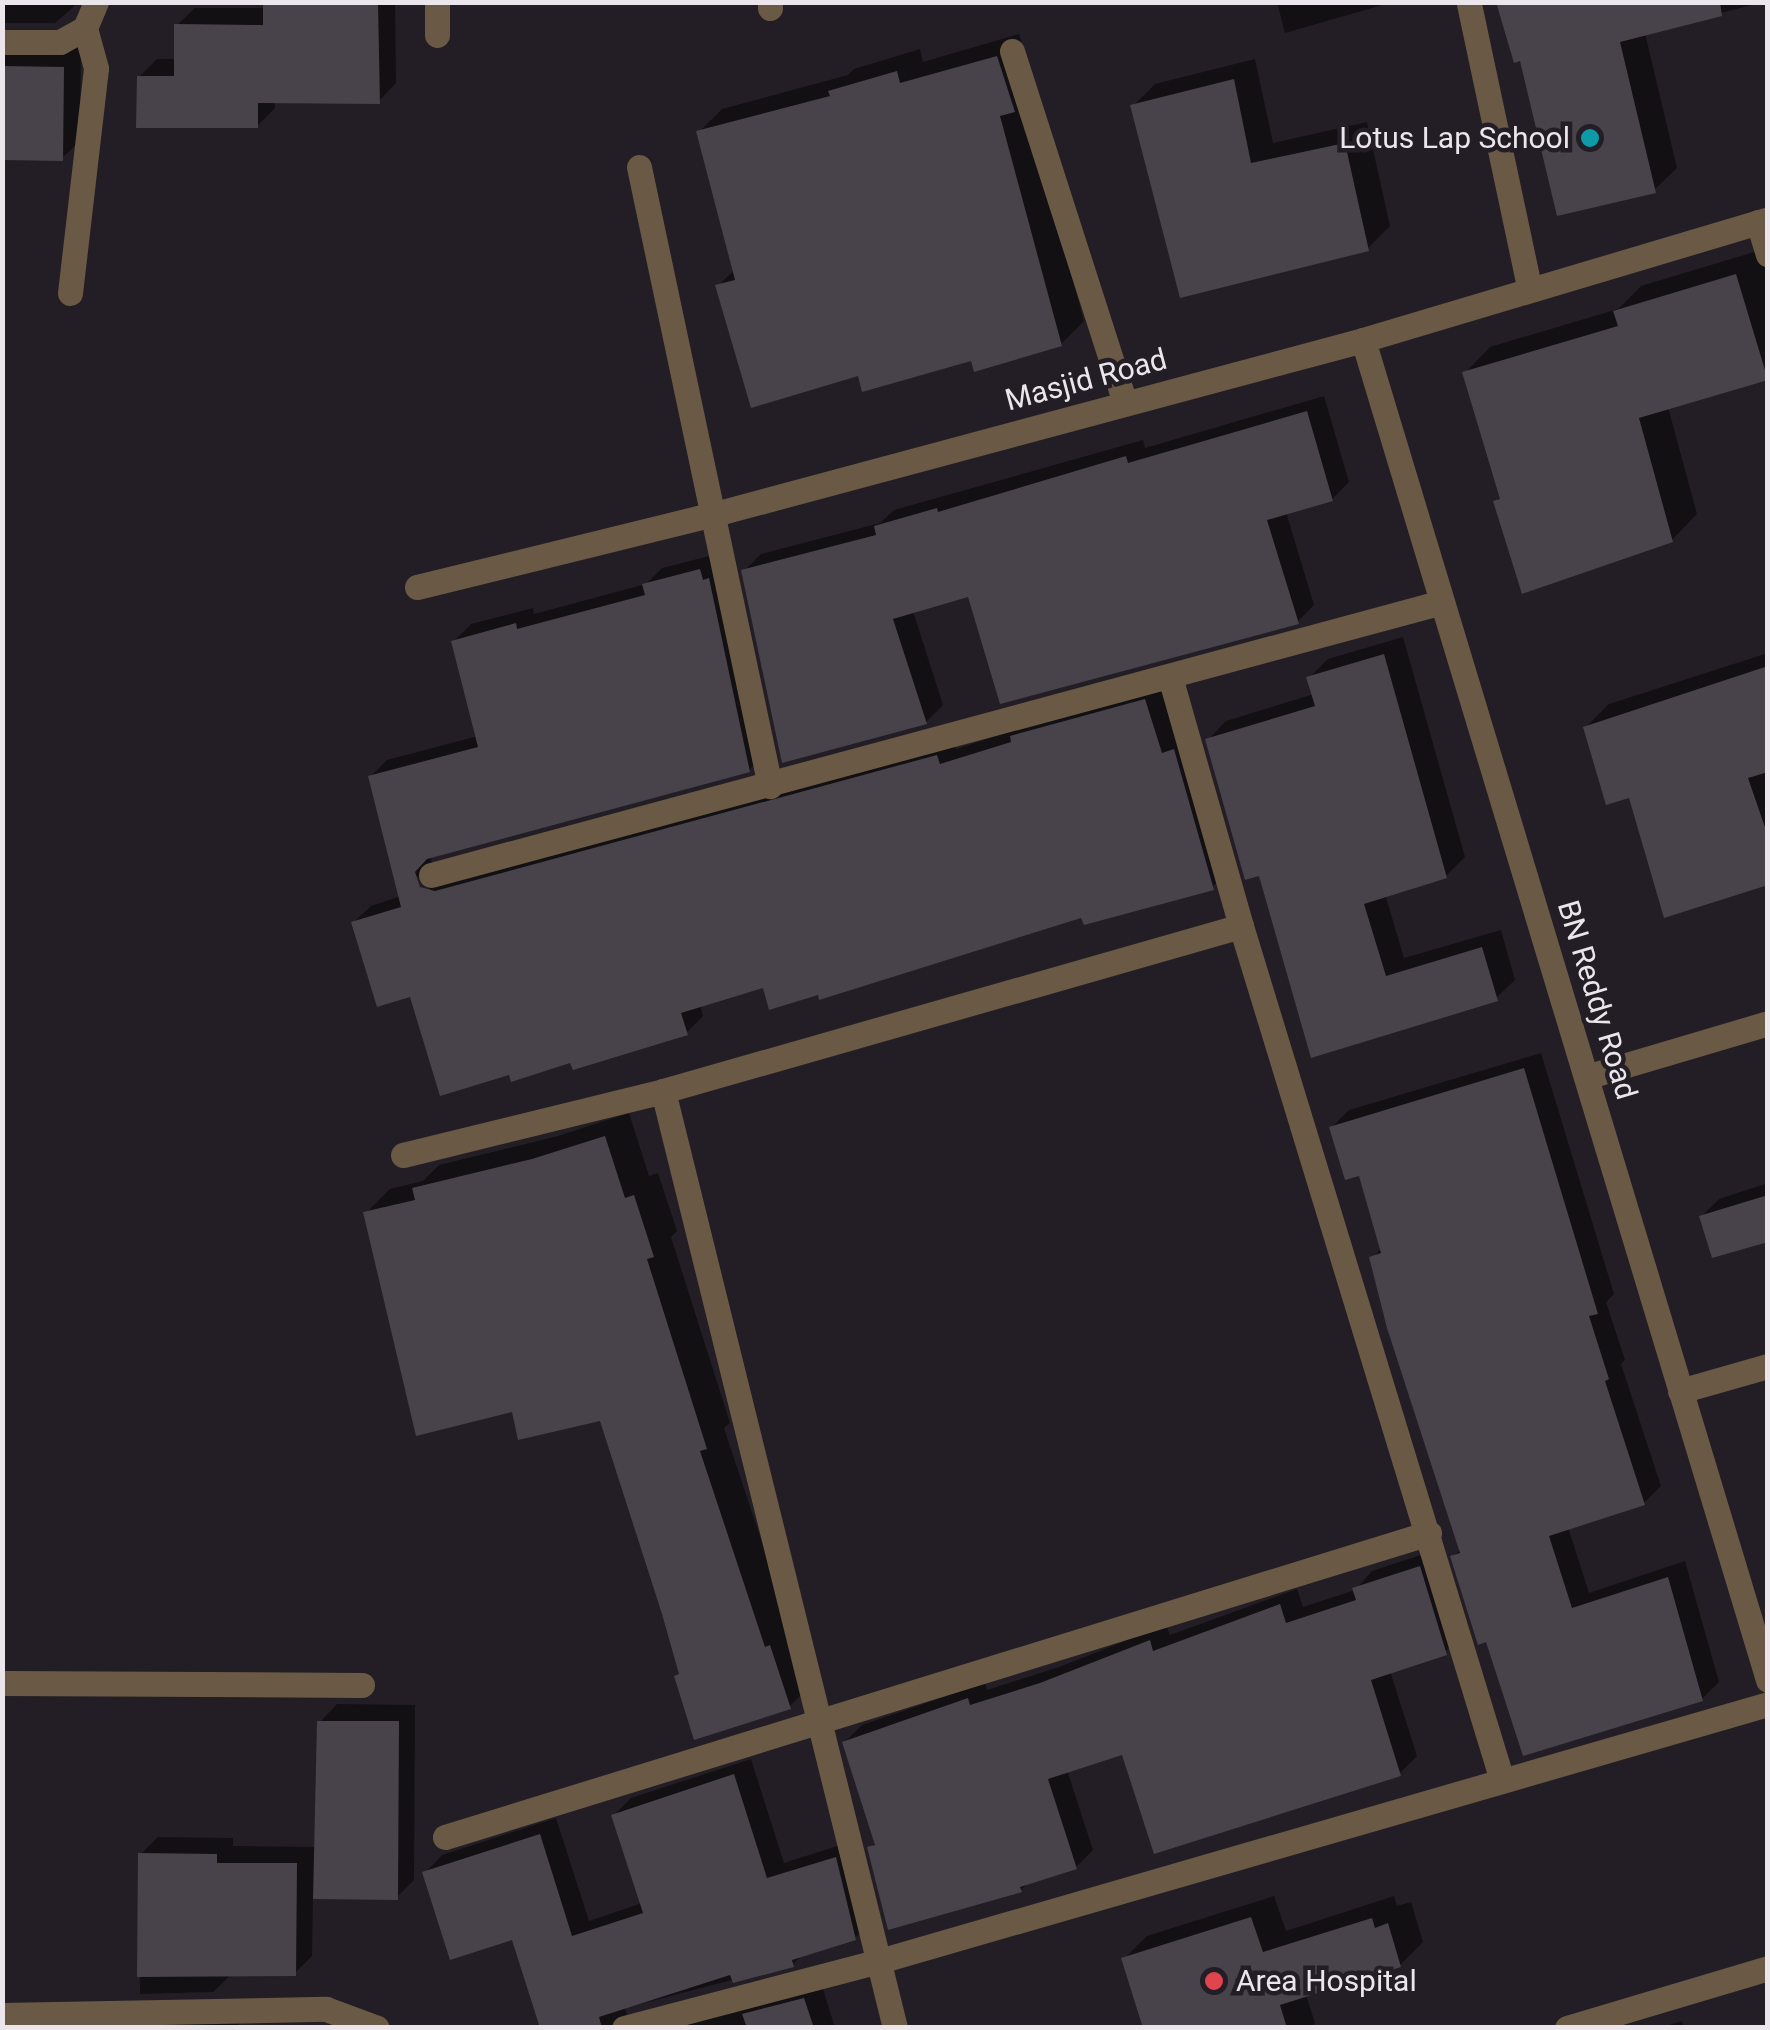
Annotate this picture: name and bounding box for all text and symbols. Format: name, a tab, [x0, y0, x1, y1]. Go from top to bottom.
place label: Lotus Lap School	[1339, 120, 1570, 156]
marker: Lotus Lap School	[1579, 127, 1601, 149]
street label: Masjid Road	[1001, 341, 1171, 419]
street label: BN Reddy Road	[1550, 896, 1644, 1104]
place label: Area Hospital	[1236, 1963, 1417, 1999]
marker: Area Hospital	[1201, 1968, 1227, 1994]

